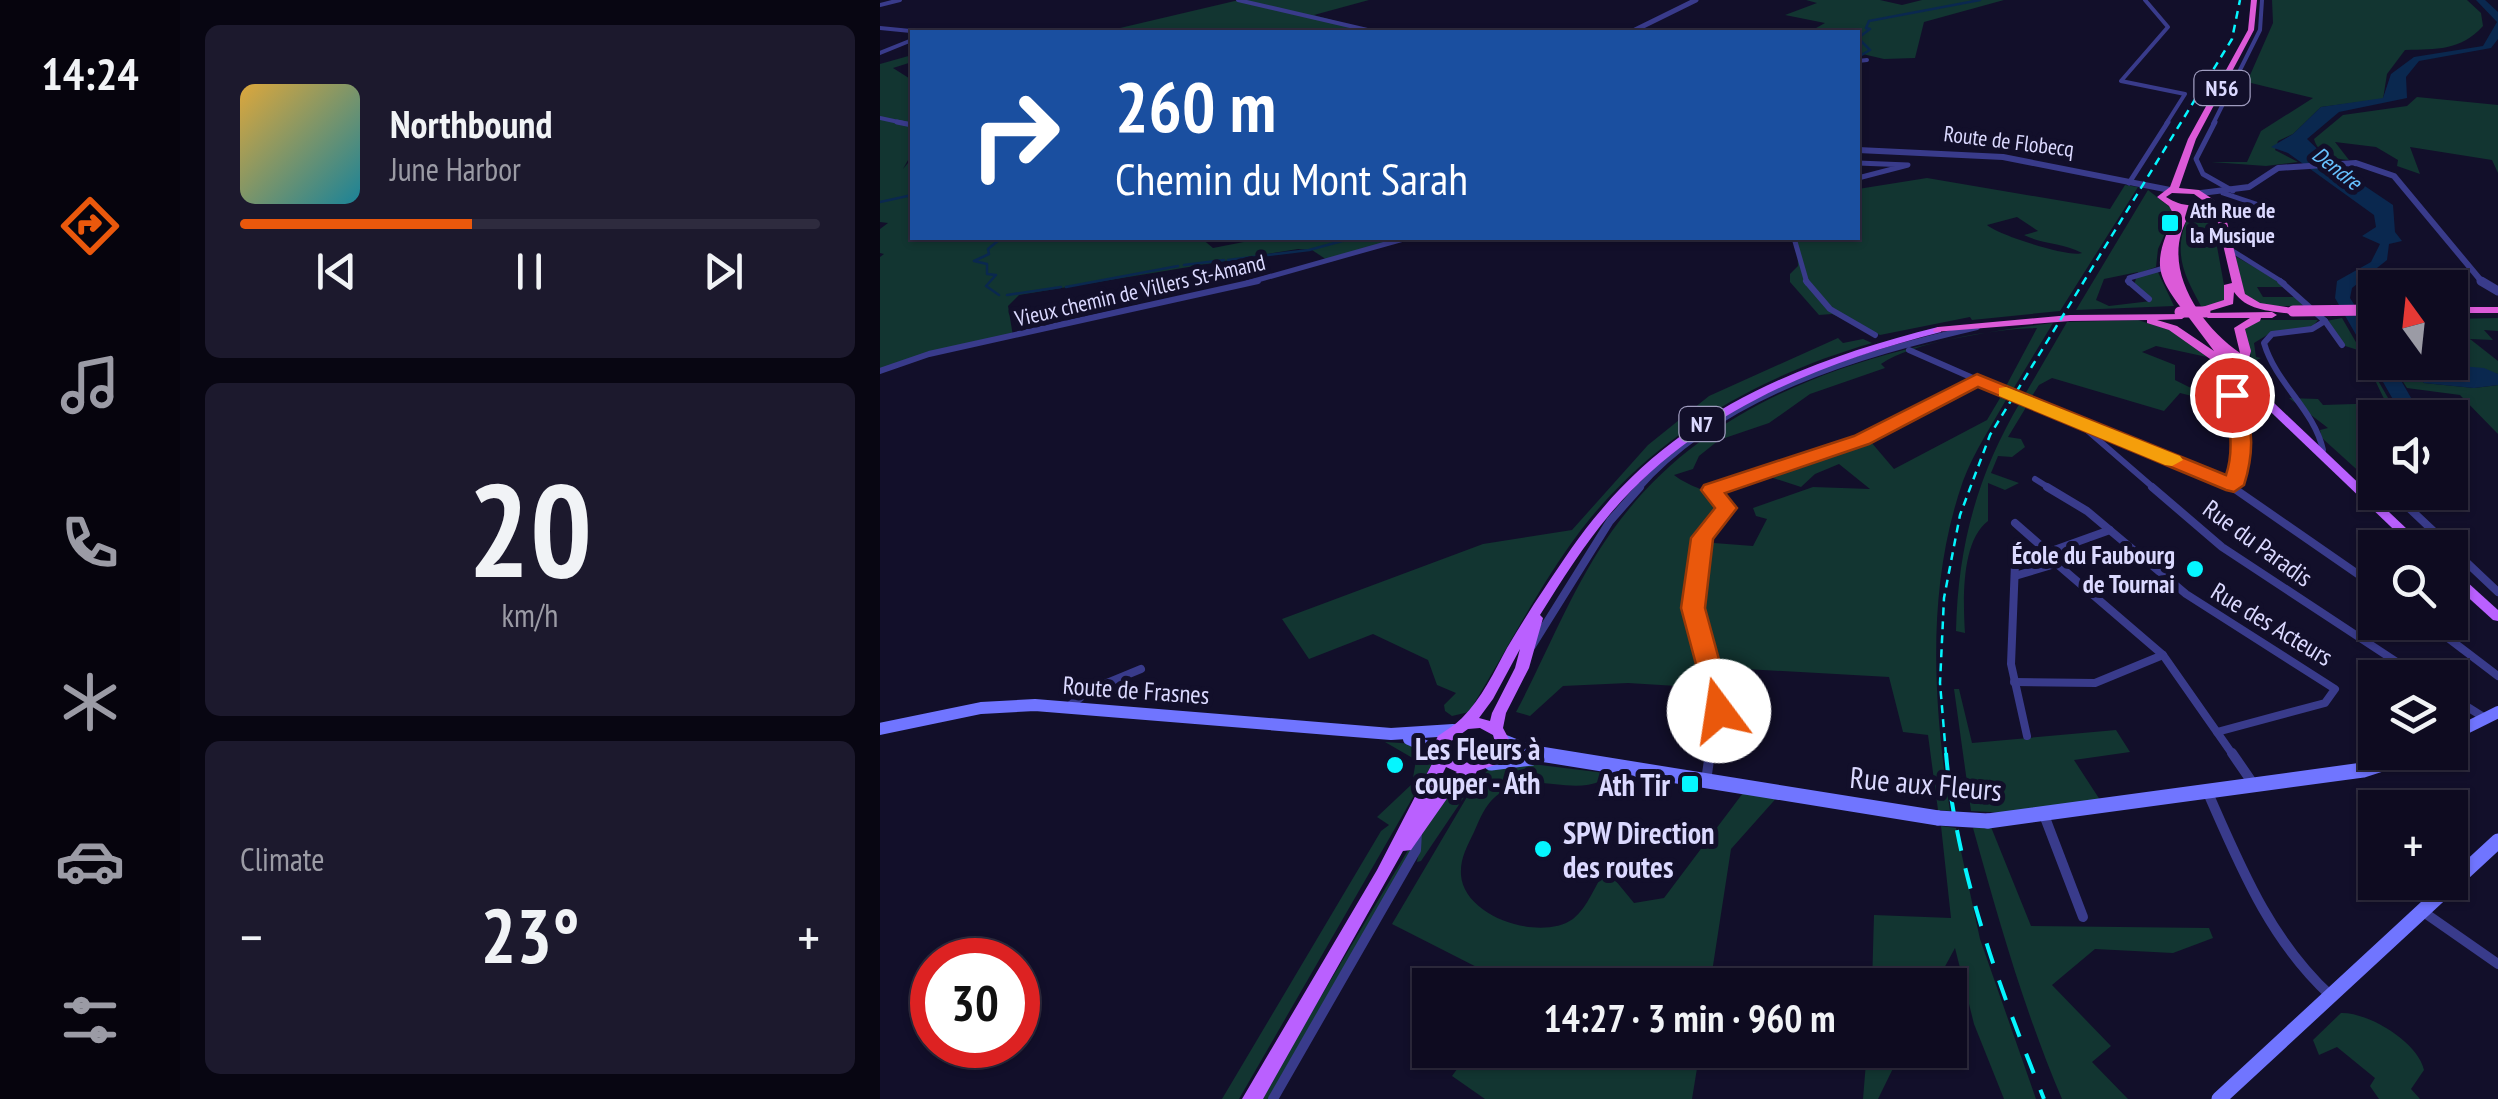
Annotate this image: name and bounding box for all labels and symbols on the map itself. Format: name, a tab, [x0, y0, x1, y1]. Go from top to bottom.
road number: N56	[2194, 71, 2250, 105]
street label: Route de Flobecq	[1942, 119, 2076, 163]
water label: Dendre	[2307, 140, 2369, 197]
place label: Ath Rue de la Musique	[2189, 196, 2275, 249]
marker: Ath Rue de la Musique	[2159, 212, 2181, 234]
street label: Vieux chemin de Villers St-Amand	[1011, 248, 1268, 333]
north arrow	[2358, 270, 2468, 380]
pin	[2190, 353, 2275, 438]
road number: N7	[1680, 407, 1724, 441]
street label: Rue du Paradis	[2197, 493, 2319, 593]
place label: École du Faubourg de Tournai	[2012, 539, 2175, 600]
marker: École du Faubourg de Tournai	[2184, 558, 2206, 580]
street label: Rue des Acteurs	[2205, 575, 2339, 673]
position arrow	[1667, 659, 1771, 763]
street label: Route de Frasnes	[1062, 669, 1210, 711]
place label: Les Fleurs à couper - Ath	[1415, 729, 1540, 802]
marker: Les Fleurs à couper - Ath	[1384, 754, 1406, 776]
street label: Rue aux Fleurs	[1848, 757, 2004, 809]
place label: Ath Tir	[1597, 765, 1670, 804]
marker: Ath Tir	[1679, 773, 1701, 795]
place label: SPW Direction des routes	[1563, 813, 1715, 886]
marker: SPW Direction des routes	[1532, 838, 1554, 860]
speed limit sign: 30	[910, 938, 1040, 1068]

